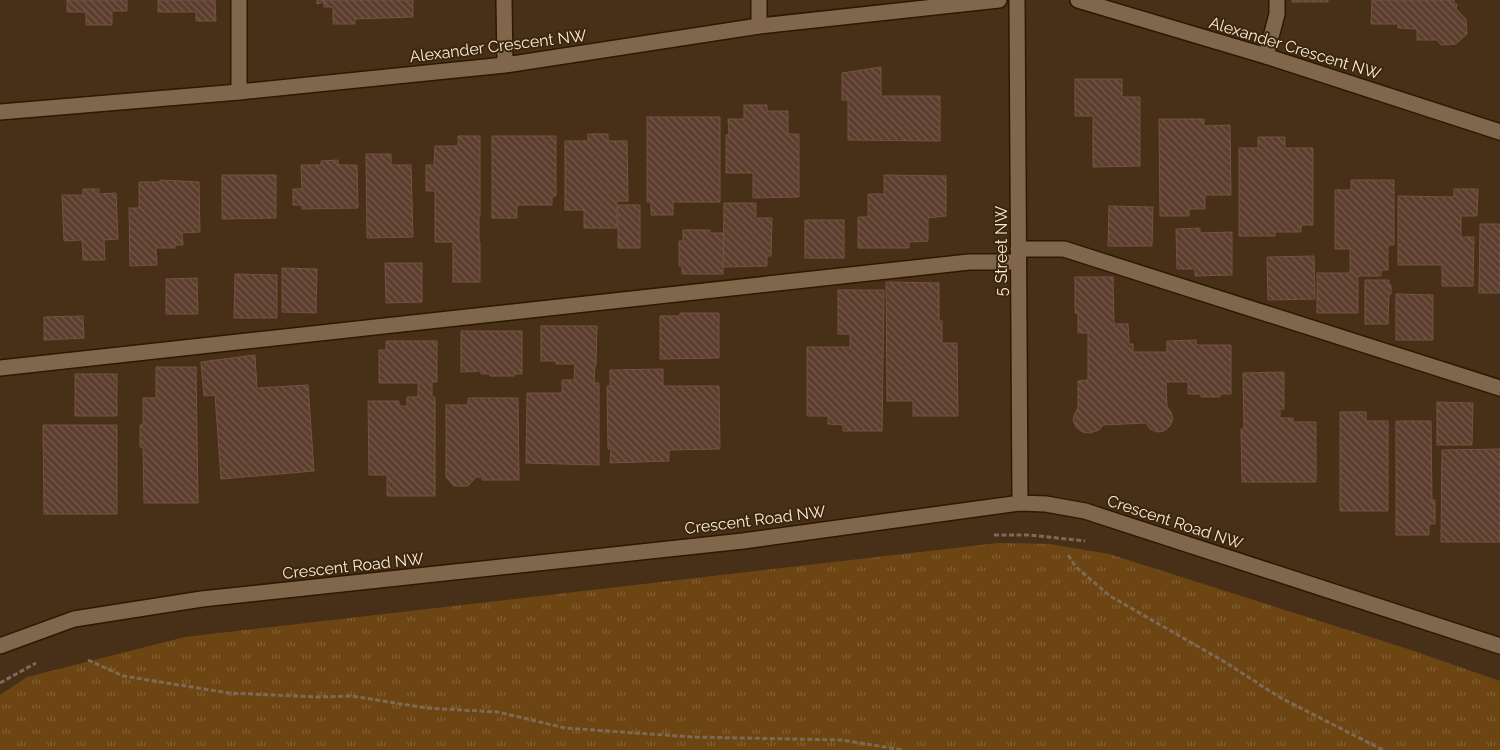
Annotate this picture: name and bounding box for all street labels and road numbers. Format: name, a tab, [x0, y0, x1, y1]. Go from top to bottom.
street label: Alexander Crescent NW	[1207, 13, 1383, 83]
street label: Alexander Crescent NW	[408, 26, 588, 66]
street label: 5 Street NW	[992, 206, 1011, 296]
street label: Crescent Road NW	[1105, 491, 1246, 553]
street label: Crescent Road NW	[683, 502, 827, 538]
street label: Crescent Road NW	[281, 549, 425, 583]

